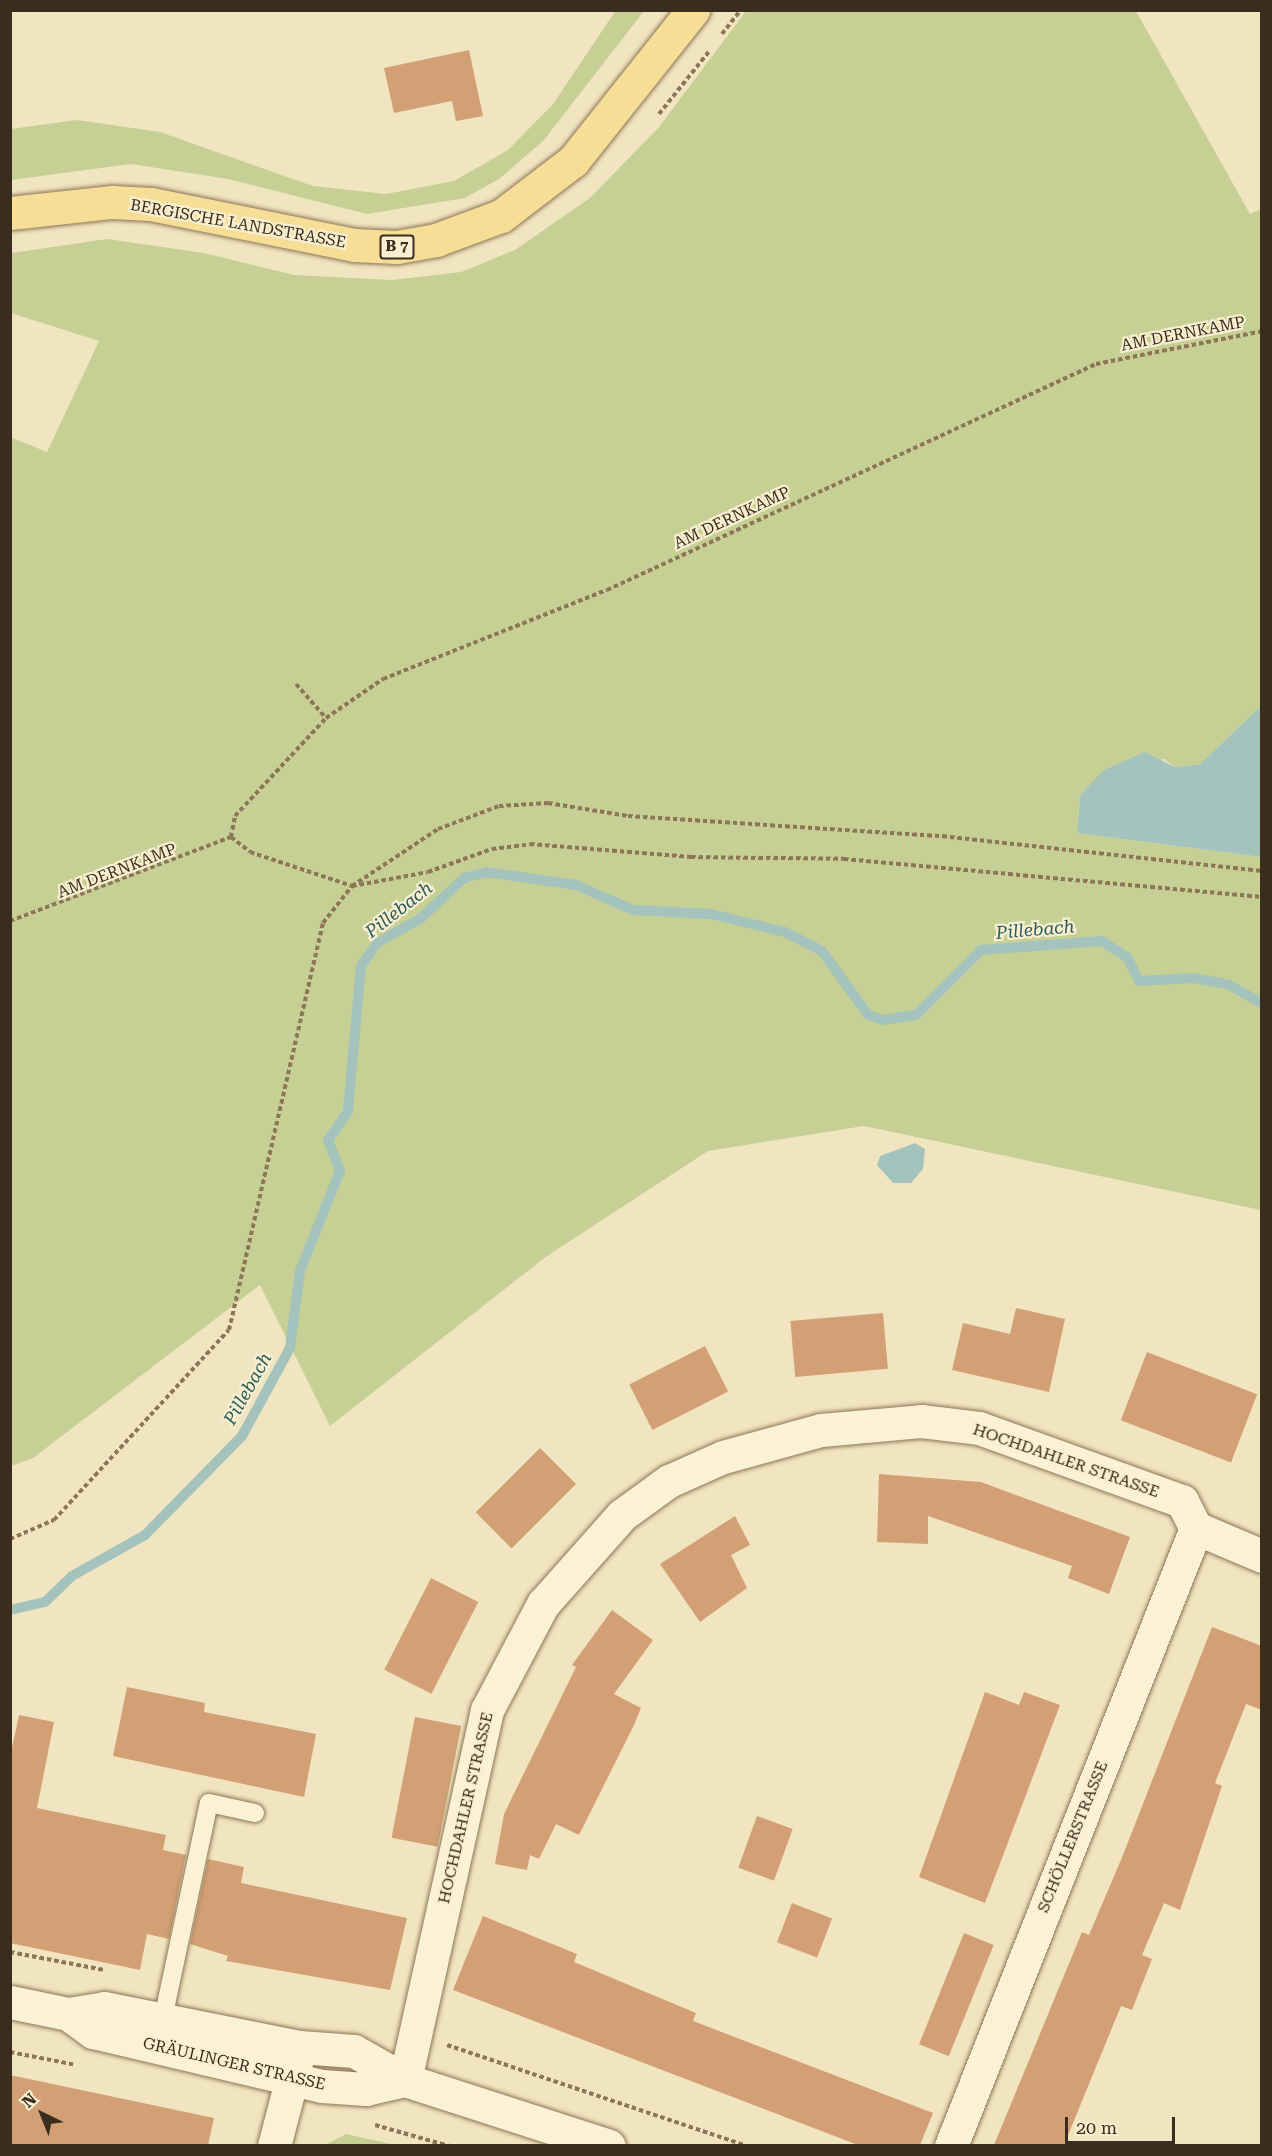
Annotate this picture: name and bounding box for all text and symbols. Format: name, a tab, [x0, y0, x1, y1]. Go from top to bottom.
street label: BERGISCHE LANDSTRASSE	[129, 196, 347, 252]
road number: B 7	[379, 235, 415, 259]
street label: AM DERNKAMP	[1119, 313, 1247, 355]
street label: AM DERNKAMP	[671, 483, 793, 553]
street label: AM DERNKAMP	[55, 840, 179, 902]
water label: Pillebach	[361, 877, 437, 943]
water label: Pillebach	[995, 916, 1075, 944]
water label: Pillebach	[219, 1349, 277, 1429]
street label: HOCHDAHLER STRASSE	[970, 1420, 1162, 1502]
street label: HOCHDAHLER STRASSE	[435, 1710, 497, 1906]
street label: SCHÖLLERSTRASSE	[1034, 1758, 1112, 1916]
street label: GRÄULINGER STRASSE	[141, 2034, 327, 2094]
north arrow	[12, 2084, 72, 2144]
text: N	[18, 2089, 40, 2112]
scale bar	[1068, 2105, 1178, 2143]
text: 20 m	[1076, 2117, 1117, 2138]

